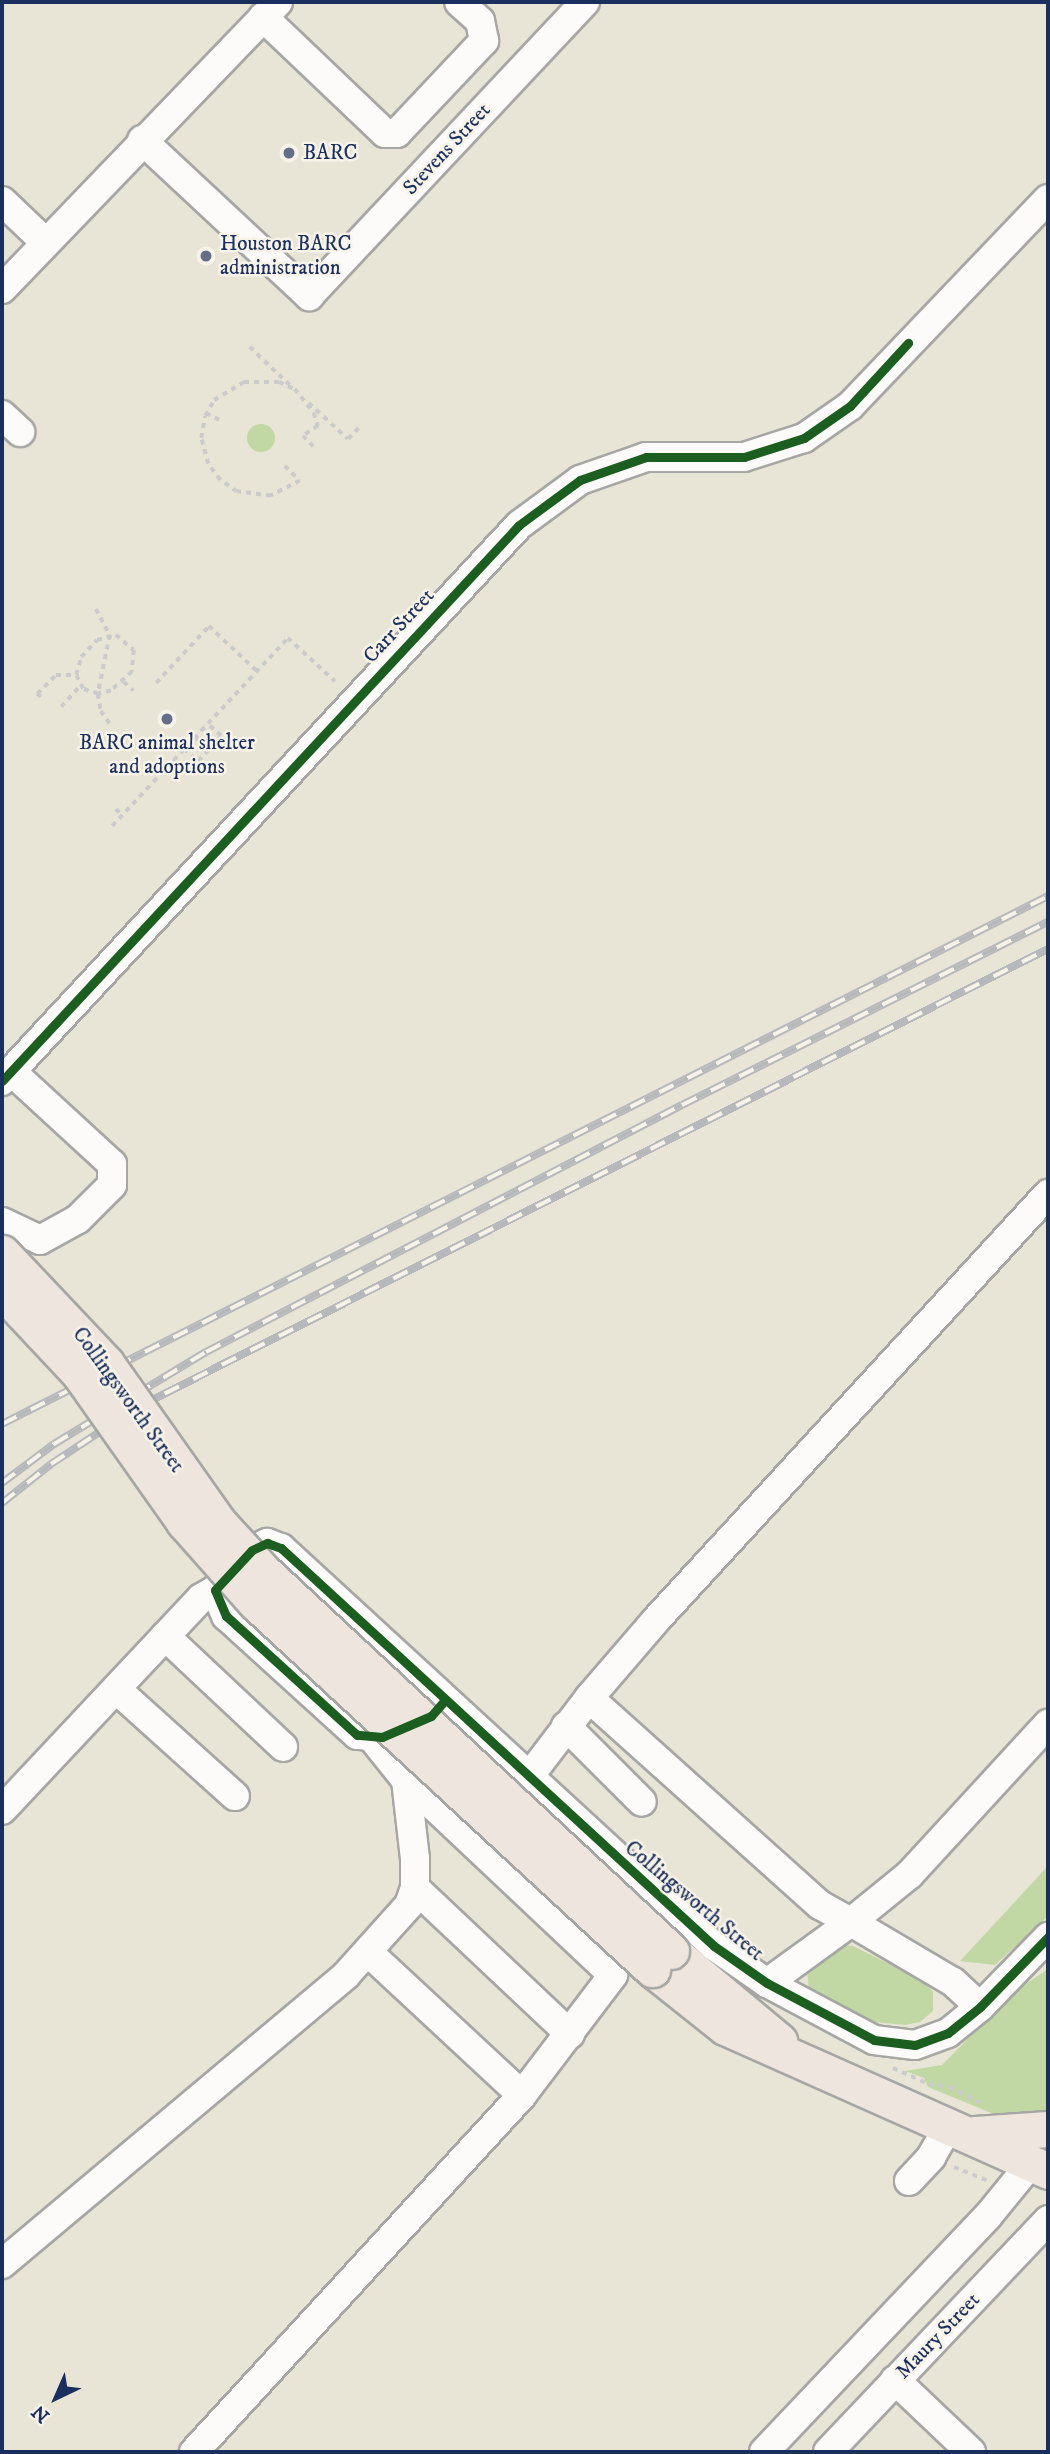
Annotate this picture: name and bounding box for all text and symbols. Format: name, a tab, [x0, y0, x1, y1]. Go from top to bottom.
street label: Stevens Street	[398, 98, 496, 200]
place label: BARC	[303, 140, 357, 166]
marker: BARC	[281, 145, 297, 161]
place label: Houston BARC administration	[220, 231, 352, 281]
marker: Houston BARC administration	[198, 248, 214, 264]
street label: Carr Street	[358, 584, 440, 668]
marker: BARC animal shelter and adoptions	[159, 711, 175, 727]
place label: BARC animal shelter and adoptions	[79, 730, 255, 780]
street label: Collingsworth Street	[67, 1322, 189, 1478]
street label: Collingsworth Street	[619, 1836, 769, 1966]
street label: Maury Street	[891, 2288, 985, 2384]
north arrow	[21, 2363, 91, 2433]
text: N	[27, 2400, 55, 2427]

